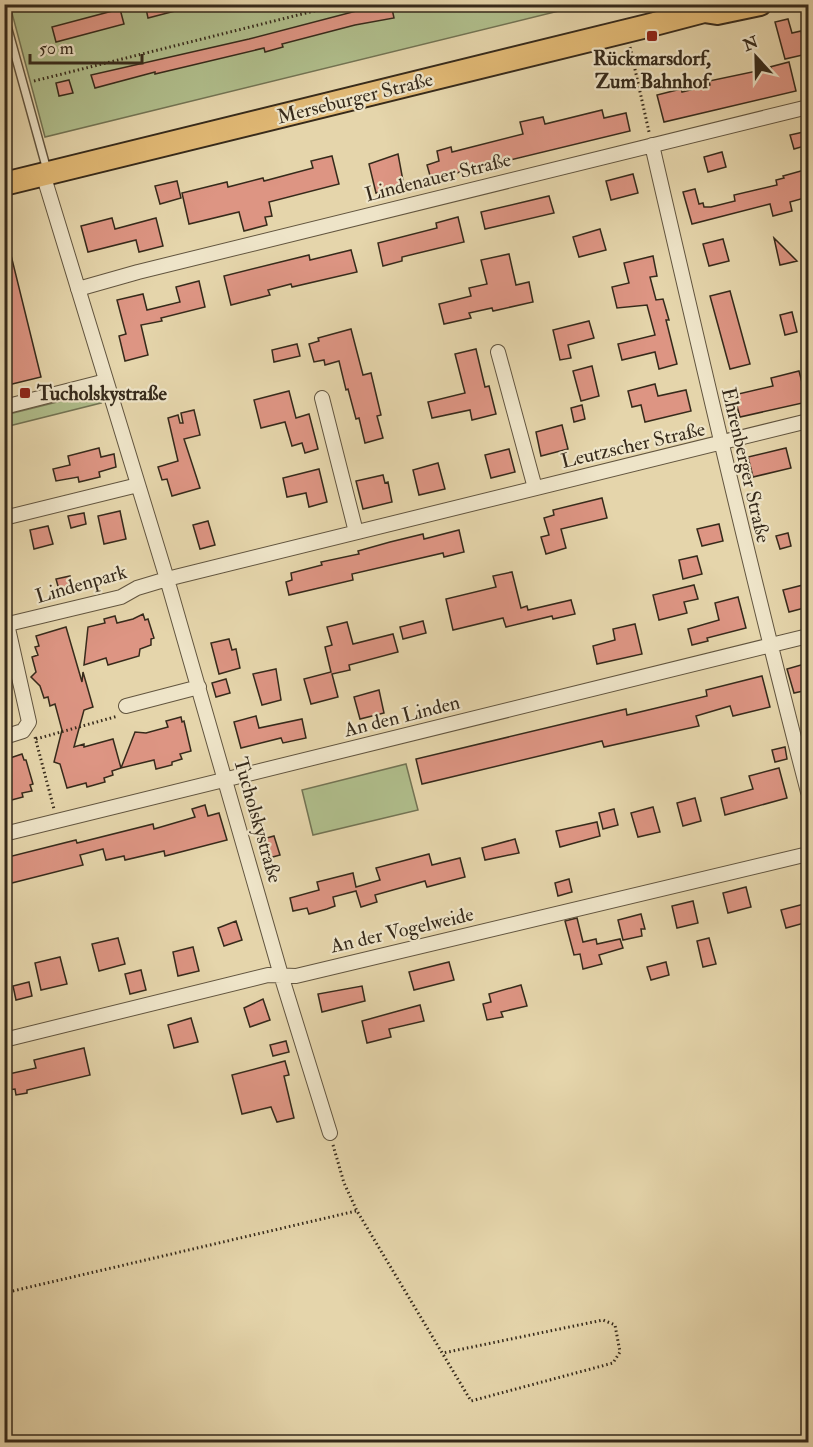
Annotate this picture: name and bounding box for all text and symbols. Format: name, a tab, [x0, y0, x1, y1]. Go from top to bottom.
scale bar	[30, 27, 142, 65]
north arrow	[726, 27, 786, 87]
marker: Rückmarsdorf, Zum Bahnhof	[645, 29, 659, 43]
text: N	[739, 32, 762, 56]
text: 50 m	[39, 37, 74, 60]
place label: Rückmarsdorf, Zum Bahnhof	[593, 46, 712, 94]
street label: Merseburger Straße	[274, 67, 436, 129]
street label: Lindenauer Straße	[362, 147, 514, 207]
place label: Tucholskystraße	[36, 381, 167, 407]
street label: Ehrenberger Straße	[716, 385, 776, 545]
marker: Tucholskystraße	[18, 386, 32, 400]
street label: Leutzscher Straße	[558, 416, 708, 474]
street label: Lindenpark	[32, 559, 130, 610]
street label: An den Linden	[340, 690, 463, 743]
street label: Tucholskystraße	[228, 754, 288, 886]
street label: An der Vogelweide	[327, 901, 476, 959]

